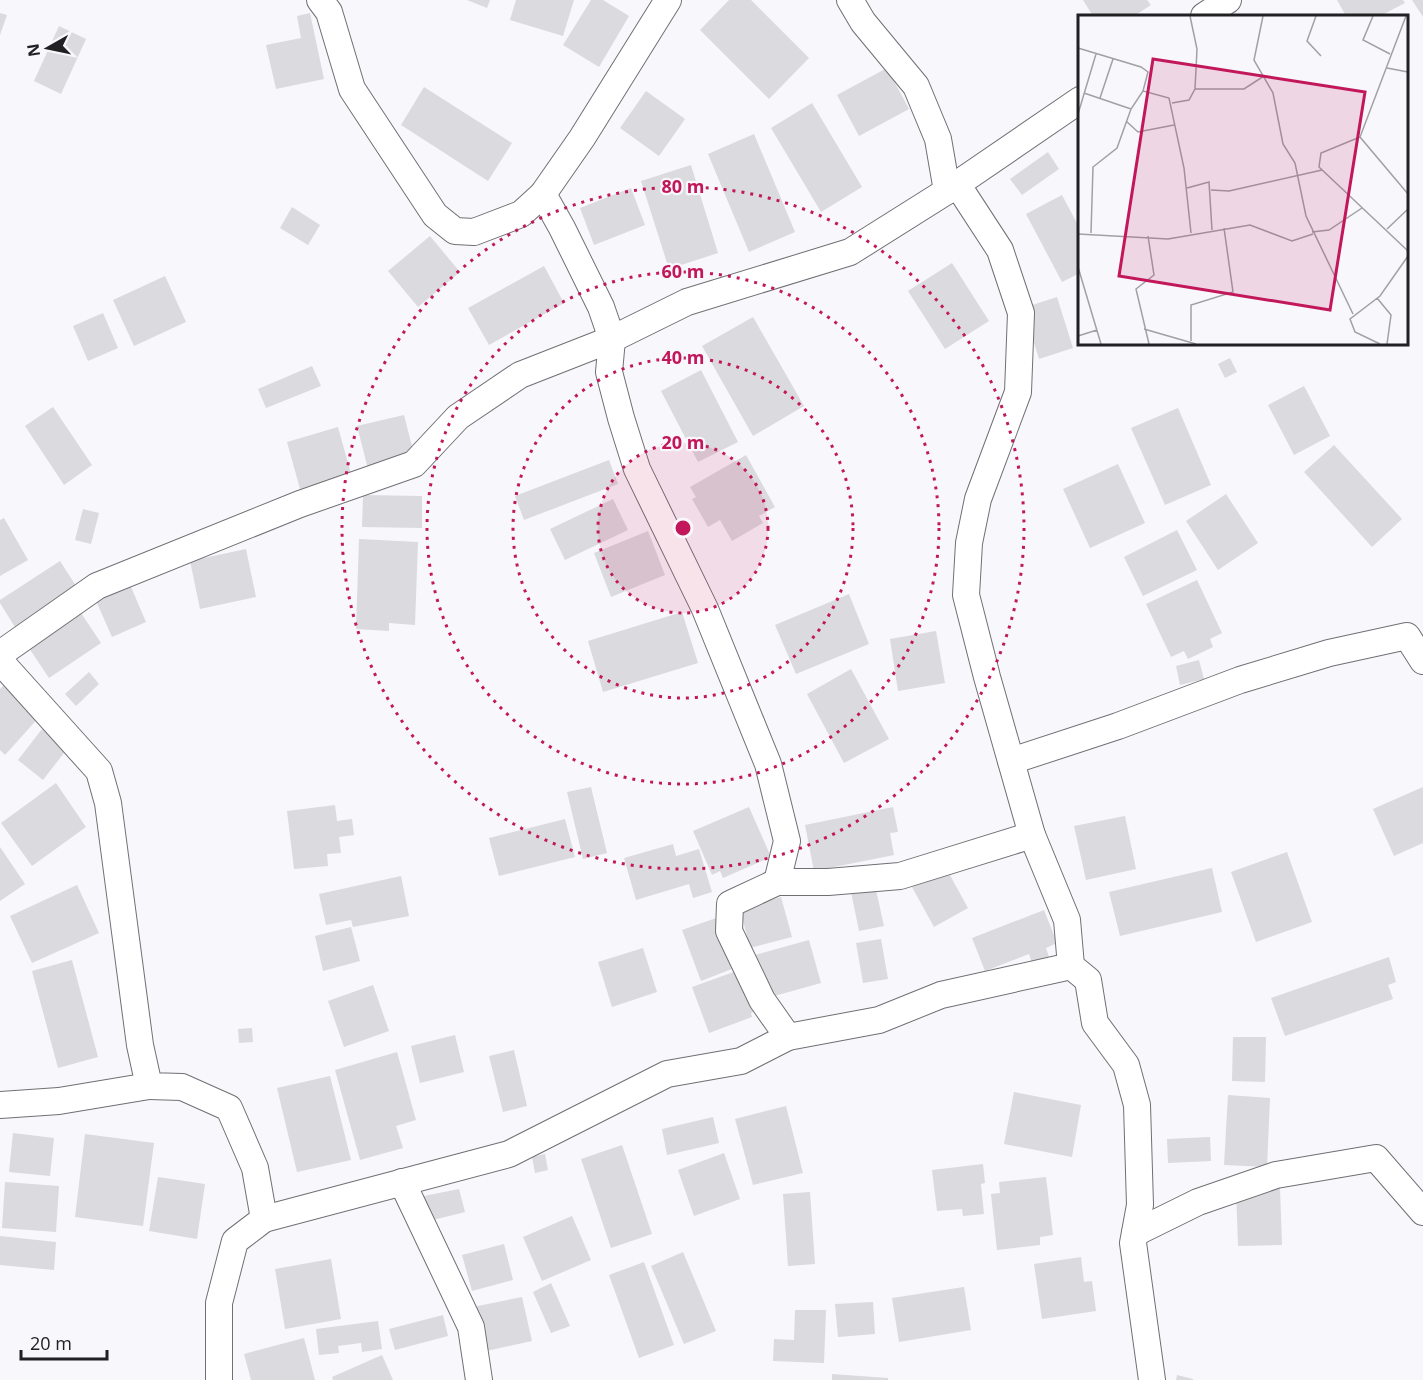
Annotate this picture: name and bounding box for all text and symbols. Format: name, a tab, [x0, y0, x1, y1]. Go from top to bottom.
inset map	[1078, 15, 1408, 345]
north arrow	[18, 18, 78, 78]
text: N	[21, 42, 45, 58]
text: 80 m	[662, 174, 704, 198]
text: 60 m	[662, 259, 704, 283]
text: 40 m	[662, 345, 704, 369]
text: 20 m	[662, 430, 704, 454]
centre of rings	[673, 518, 693, 538]
scale bar	[21, 1323, 106, 1361]
text: 20 m	[30, 1331, 72, 1355]

